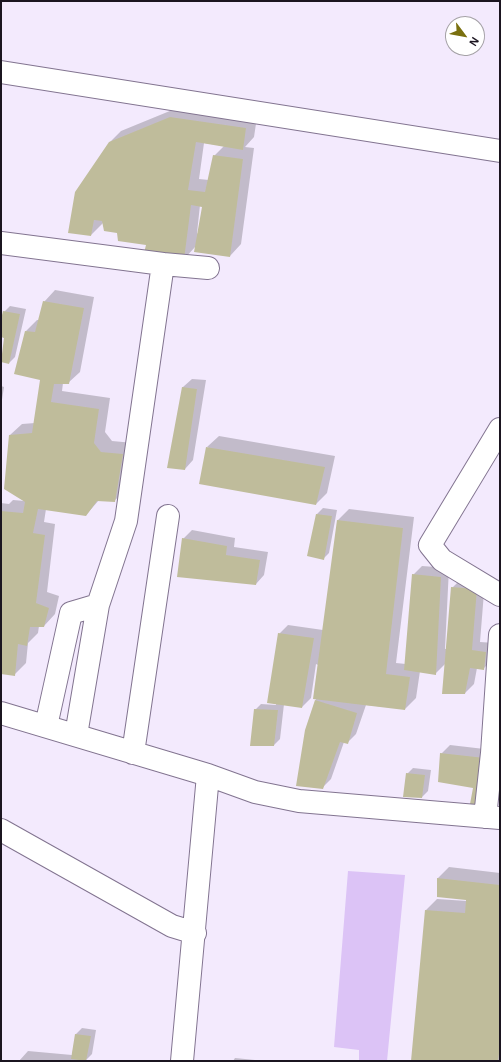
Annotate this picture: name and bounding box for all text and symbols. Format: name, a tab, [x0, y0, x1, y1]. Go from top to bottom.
north arrow	[445, 16, 485, 56]
text: N	[467, 35, 482, 48]

